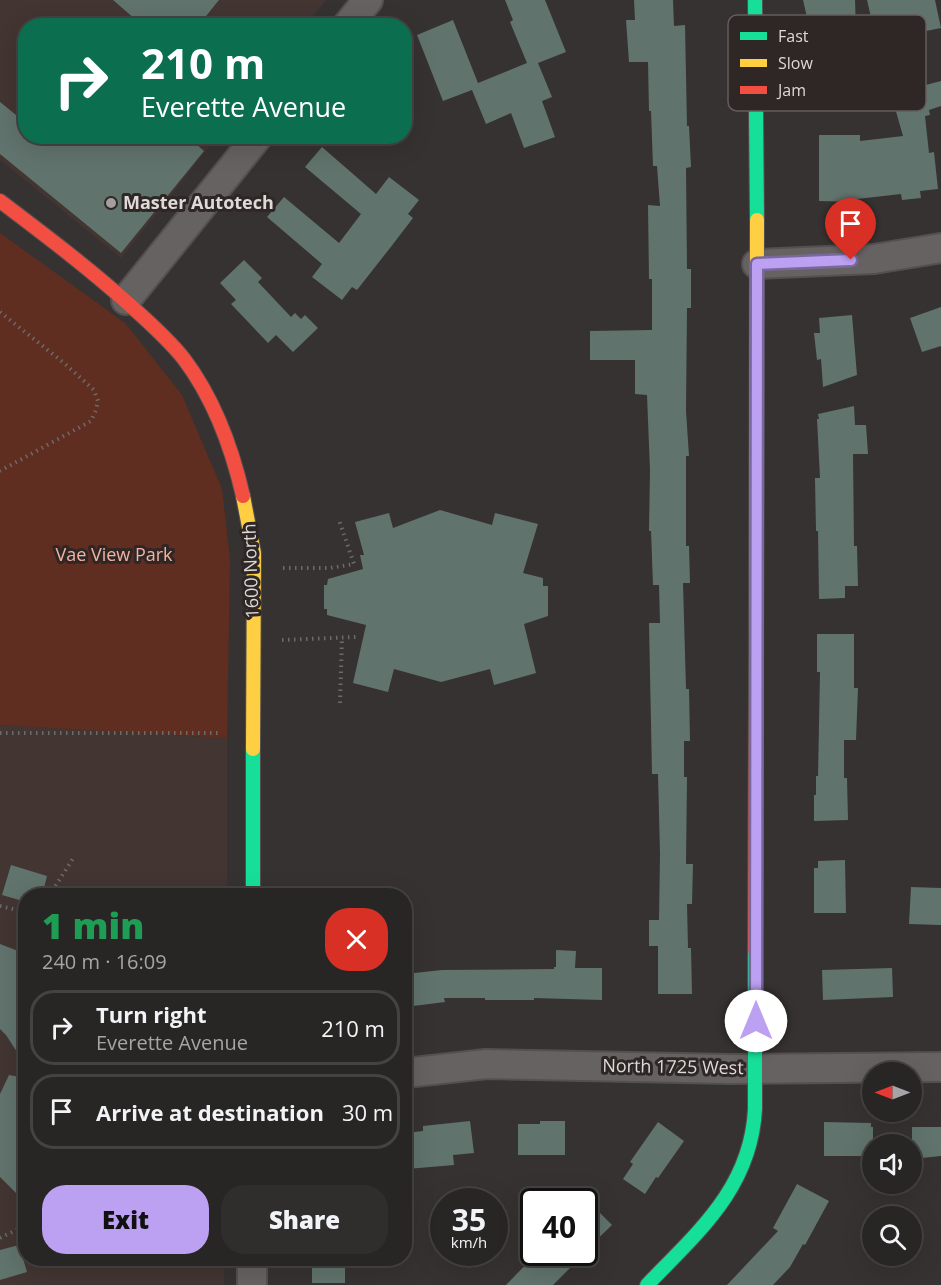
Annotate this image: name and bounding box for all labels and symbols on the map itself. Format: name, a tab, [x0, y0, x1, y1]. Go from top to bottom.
legend	[728, 15, 926, 111]
text: Fast	[778, 25, 809, 47]
text: Slow	[778, 52, 813, 74]
text: Jam	[776, 79, 806, 101]
place label: Master Autotech	[123, 190, 274, 214]
marker: Master Autotech	[104, 196, 118, 210]
pin	[825, 198, 876, 260]
street label: 1600 North	[236, 523, 264, 619]
park label: Vae View Park	[55, 542, 173, 566]
position arrow	[724, 989, 788, 1053]
street label: North 1725 West	[602, 1053, 744, 1079]
north arrow	[862, 1062, 922, 1122]
speed limit sign: 40	[520, 1188, 598, 1266]

